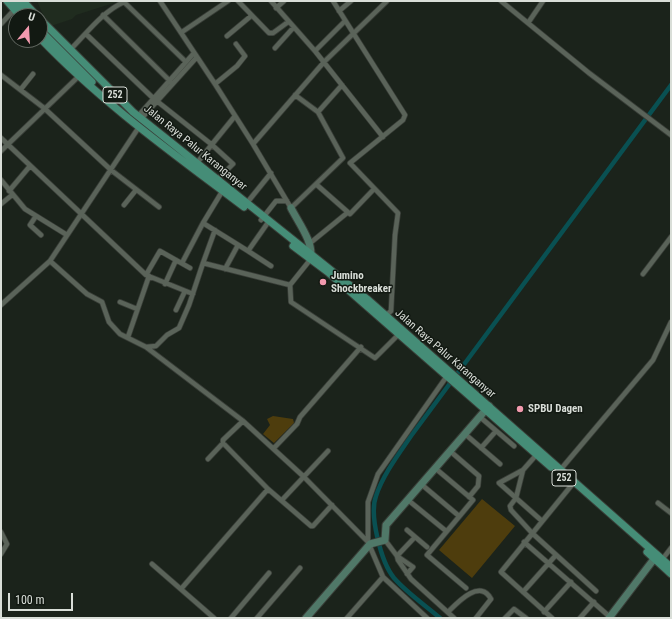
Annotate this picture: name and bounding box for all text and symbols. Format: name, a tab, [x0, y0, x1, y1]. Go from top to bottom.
north arrow	[8, 8, 48, 48]
text: U	[27, 10, 37, 24]
road number: 252	[103, 87, 127, 103]
street label: Jalan Raya Palur Karanganyar	[141, 102, 249, 194]
place label: Jumino Shockbreaker	[331, 269, 392, 295]
marker: Jumino Shockbreaker	[318, 277, 328, 287]
street label: Jalan Raya Palur Karanganyar	[392, 307, 498, 401]
place label: SPBU Dagen	[528, 402, 583, 416]
marker: SPBU Dagen	[515, 404, 525, 414]
road number: 252	[552, 470, 576, 486]
scale bar	[10, 585, 75, 611]
text: 100 m	[15, 593, 45, 607]

